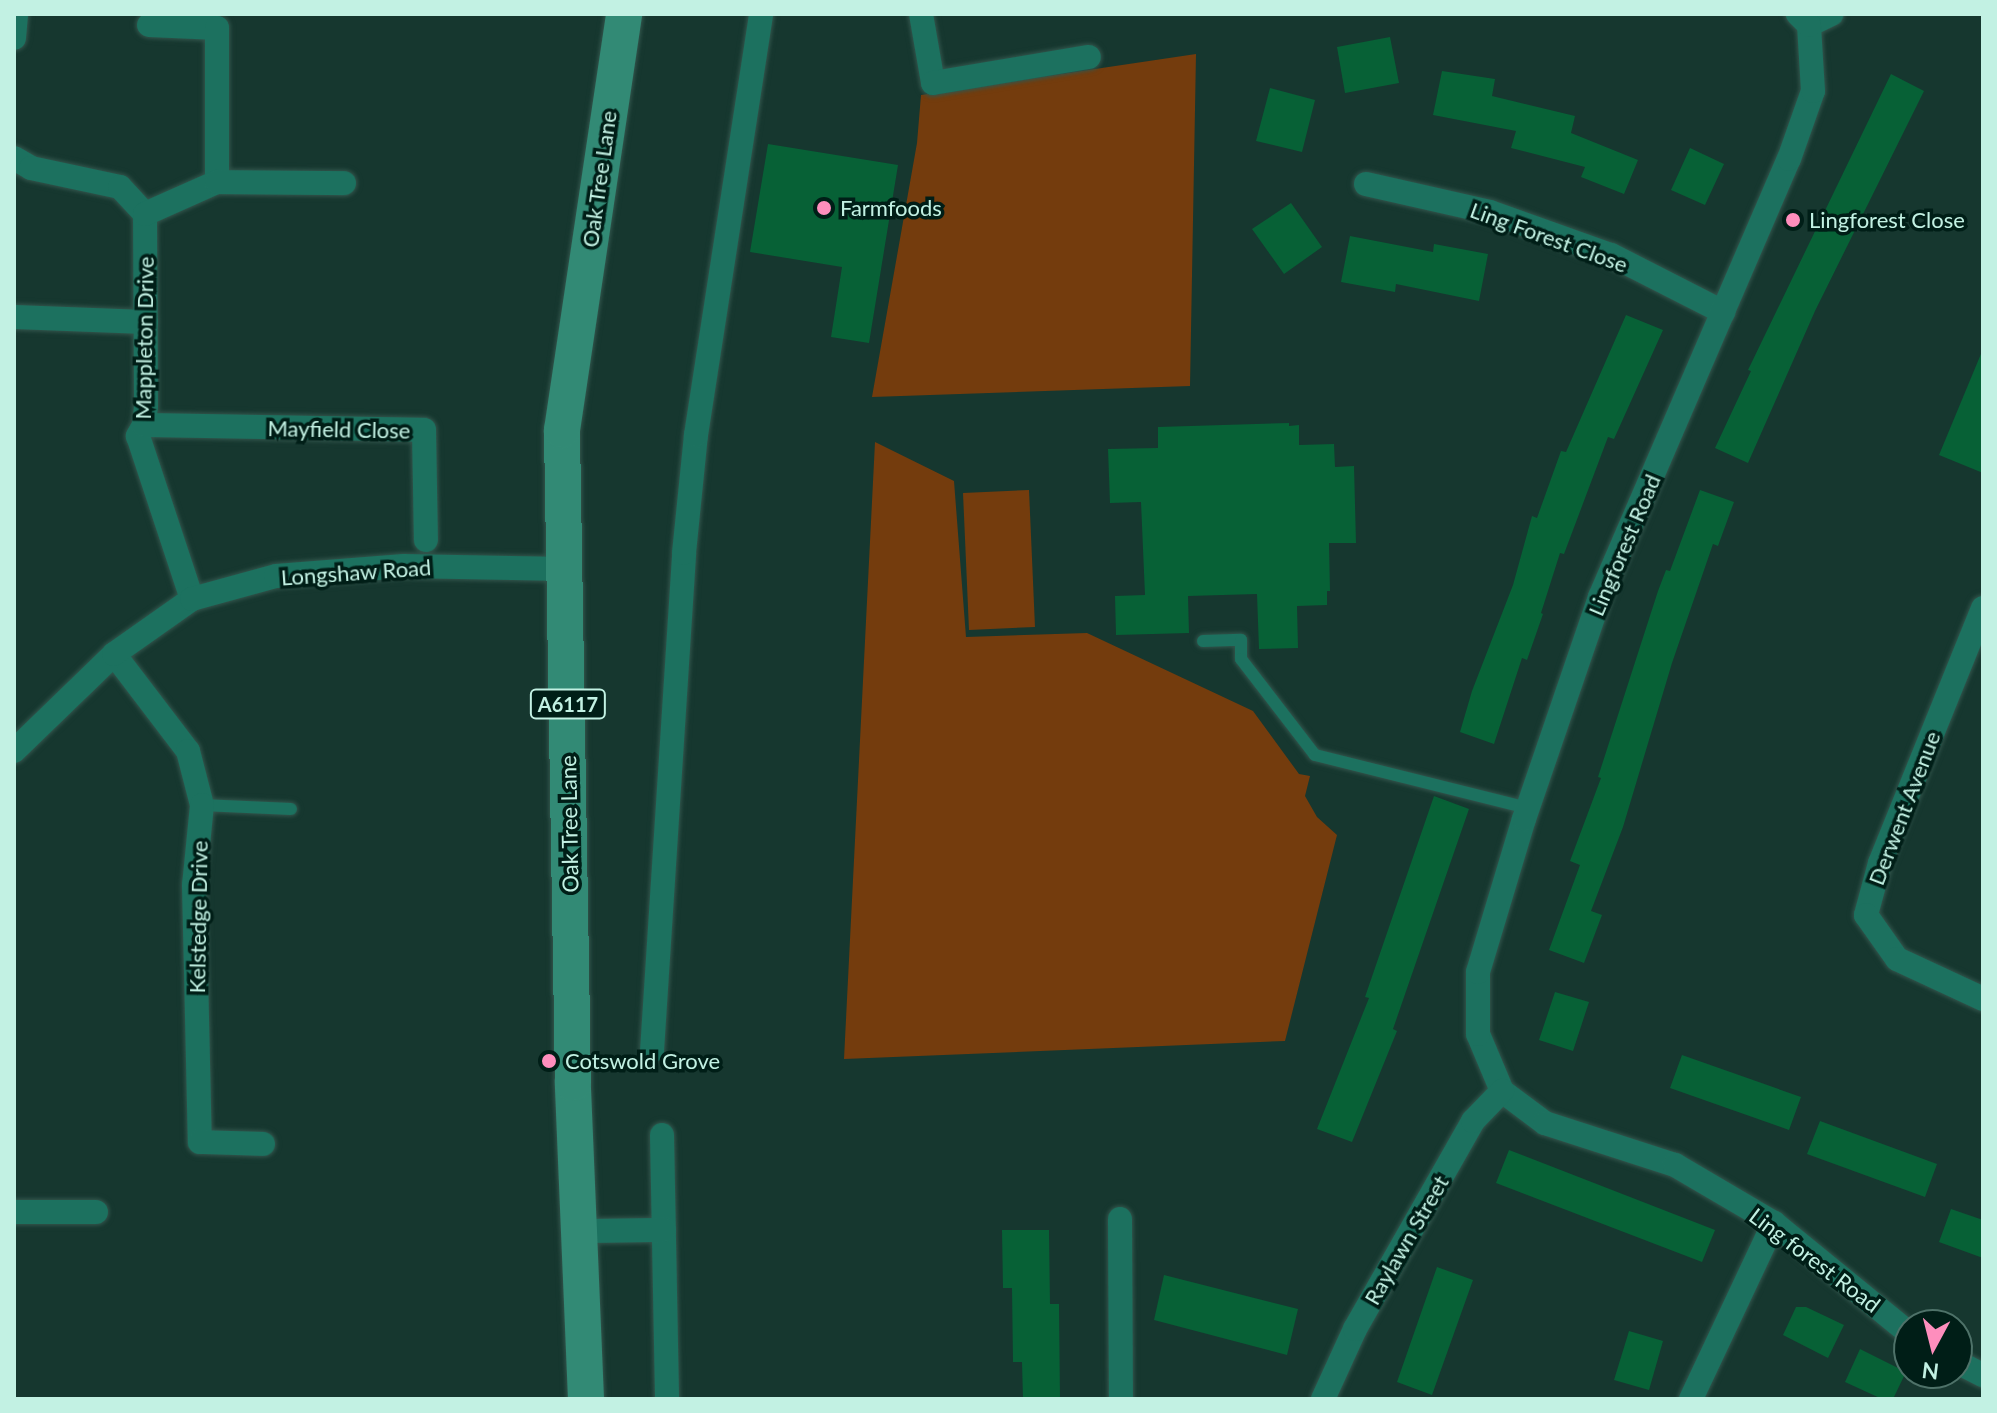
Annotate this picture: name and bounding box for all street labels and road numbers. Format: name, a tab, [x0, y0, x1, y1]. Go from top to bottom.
street label: Oak Tree Lane	[576, 109, 622, 249]
street label: Ling Forest Close	[1467, 196, 1631, 278]
street label: Mappleton Drive	[129, 256, 159, 420]
street label: Mayfield Close	[267, 415, 411, 443]
street label: Lingforest Road	[1582, 470, 1666, 620]
street label: Longshaw Road	[280, 554, 432, 590]
road number: A6117	[528, 688, 608, 720]
street label: Derwent Avenue	[1862, 727, 1946, 889]
street label: Oak Tree Lane	[555, 755, 583, 893]
street label: Kelstedge Drive	[183, 840, 213, 994]
street label: Raylawn Street	[1358, 1171, 1454, 1309]
street label: Ling forest Road	[1744, 1202, 1886, 1318]

